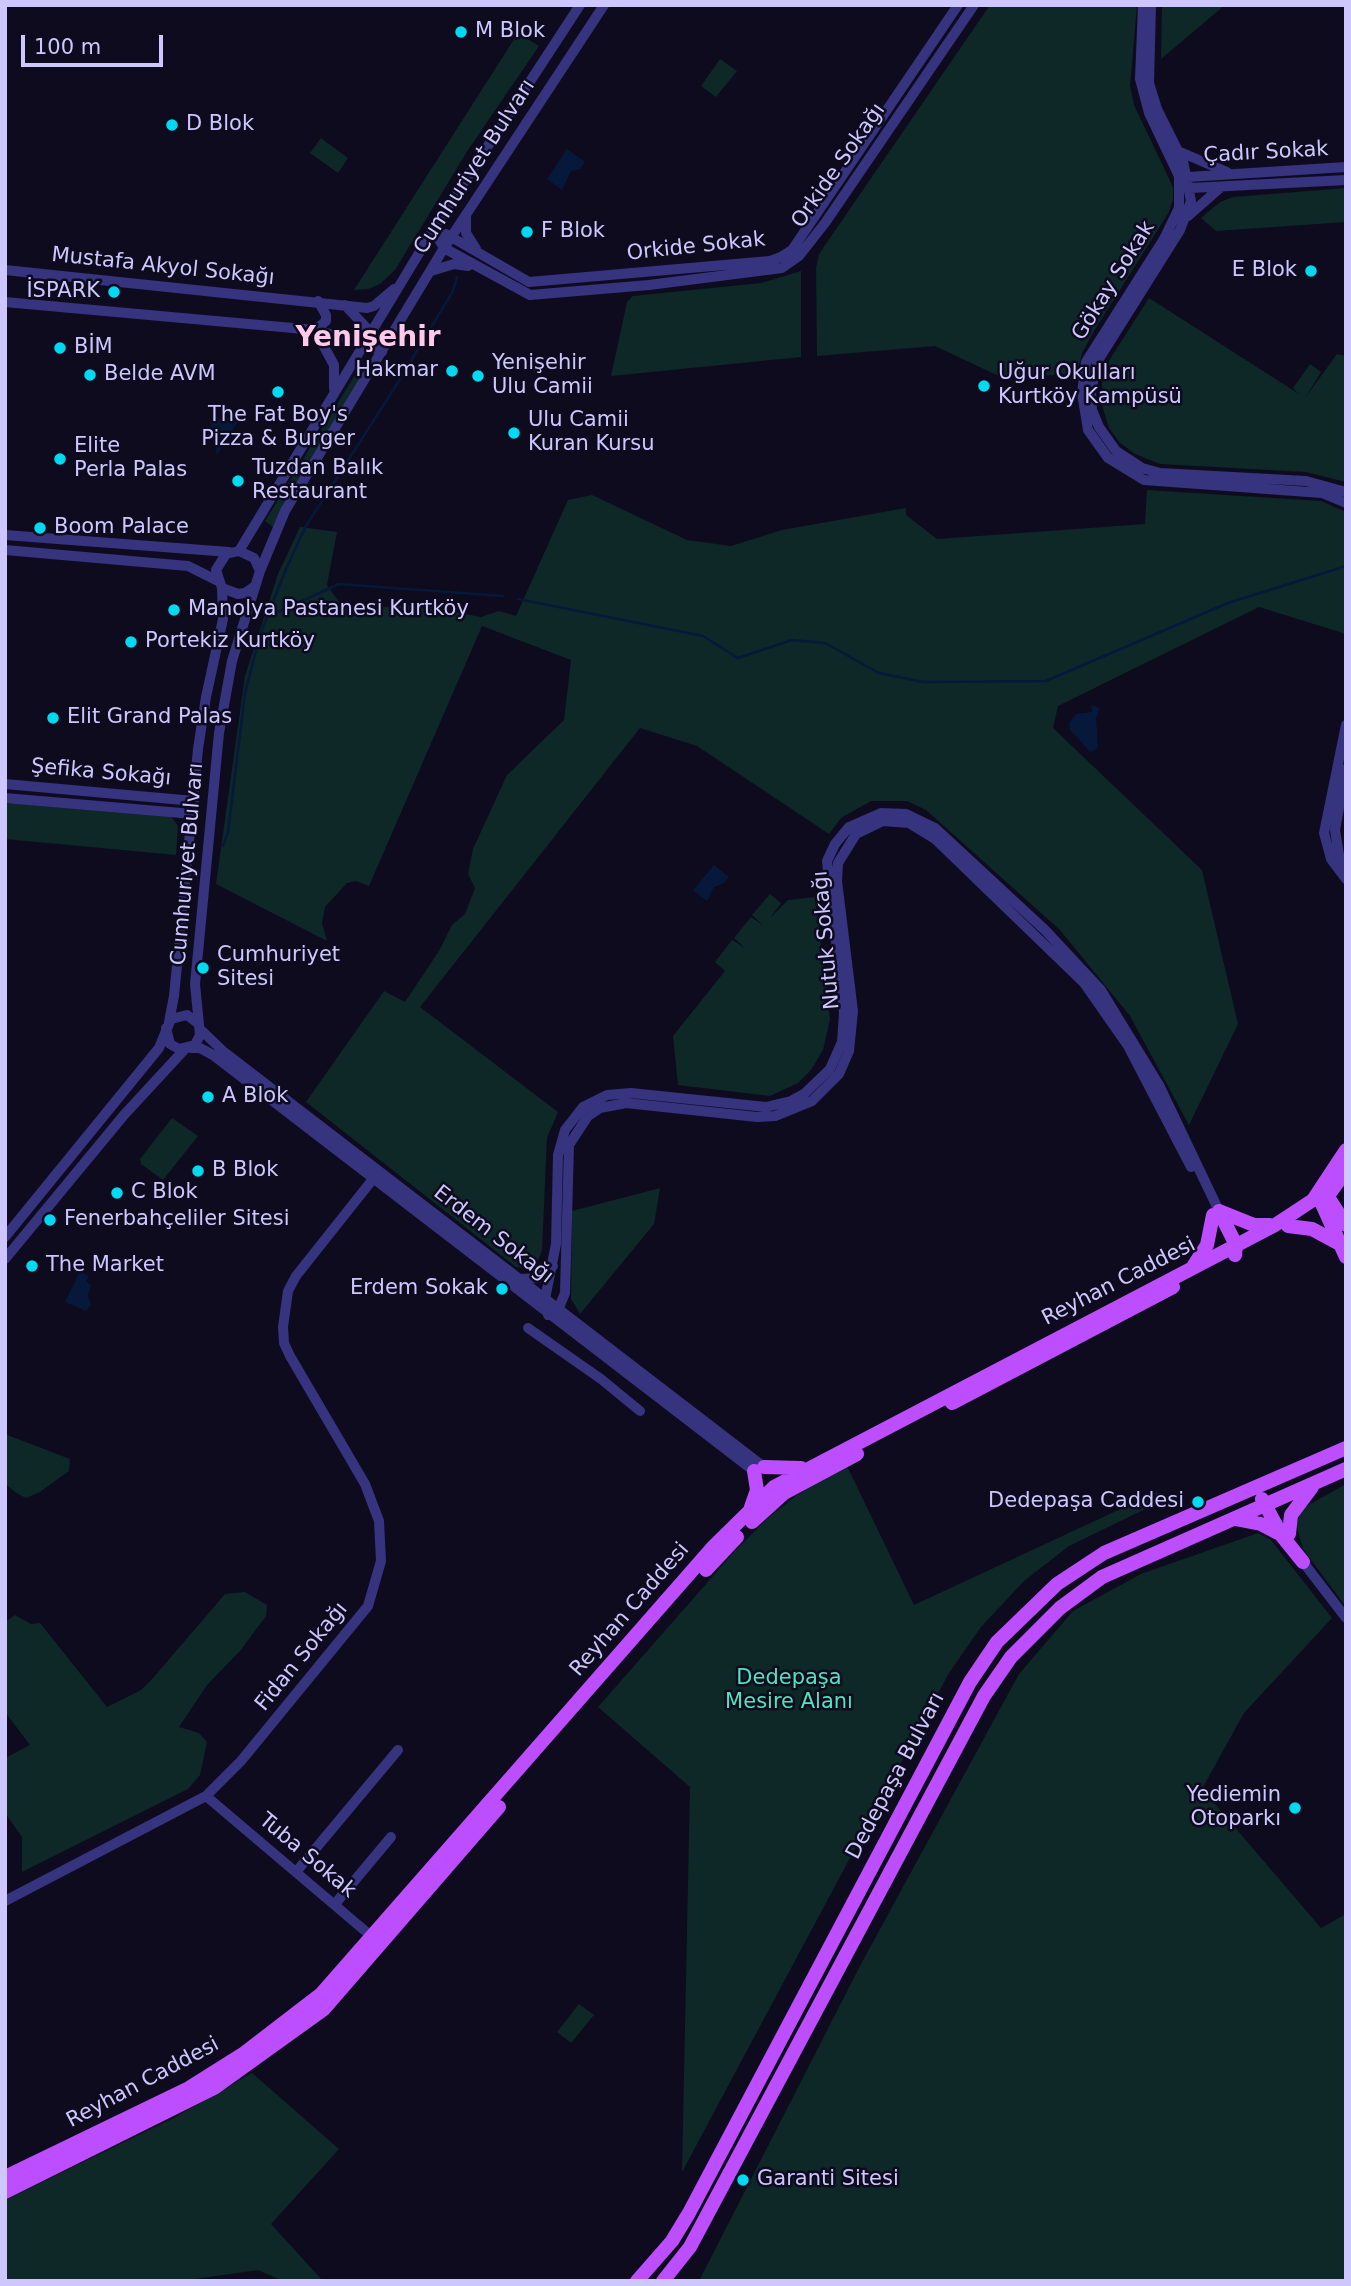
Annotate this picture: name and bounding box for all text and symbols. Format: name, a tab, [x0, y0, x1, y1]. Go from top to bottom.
place label: M Blok	[475, 19, 545, 45]
scale bar	[24, 21, 166, 65]
marker: M Blok	[453, 24, 469, 40]
text: 100 m	[34, 35, 101, 59]
street label: Cumhuriyet Bulvarı	[409, 75, 541, 259]
street label: Orkide Sokağı	[787, 99, 891, 233]
place label: D Blok	[186, 112, 254, 138]
marker: D Blok	[164, 117, 180, 133]
street label: Çadır Sokak	[1203, 137, 1329, 169]
street label: Gökay Sokak	[1067, 217, 1161, 345]
place label: F Blok	[541, 219, 605, 245]
marker: F Blok	[519, 224, 535, 240]
street label: Orkide Sokak	[626, 227, 766, 267]
street label: Mustafa Akyol Sokağı	[50, 243, 276, 291]
place label: E Blok	[1232, 258, 1297, 284]
marker: E Blok	[1303, 263, 1319, 279]
place label: İSPARK	[26, 279, 100, 305]
marker: İSPARK	[106, 284, 122, 300]
district label: Yenişehir	[295, 322, 441, 356]
place label: BİM	[74, 335, 113, 361]
marker: BİM	[52, 340, 68, 356]
place label: Yenişehir Ulu Camii	[492, 351, 593, 401]
place label: Hakmar	[355, 358, 438, 384]
place label: Uğur Okulları Kurtköy Kampüsü	[998, 361, 1182, 411]
place label: Belde AVM	[104, 362, 216, 388]
marker: Hakmar	[444, 363, 460, 379]
marker: Belde AVM	[82, 367, 98, 383]
marker: Yenişehir Ulu Camii	[470, 368, 486, 384]
marker: Uğur Okulları Kurtköy Kampüsü	[976, 378, 992, 394]
marker: The Fat Boy's Pizza & Burger	[270, 384, 286, 400]
place label: The Fat Boy's Pizza & Burger	[201, 403, 355, 453]
place label: Ulu Camii Kuran Kursu	[528, 408, 654, 458]
marker: Ulu Camii Kuran Kursu	[506, 425, 522, 441]
place label: Elite Perla Palas	[74, 434, 187, 484]
marker: Elite Perla Palas	[52, 451, 68, 467]
place label: Tuzdan Balık Restaurant	[252, 456, 383, 506]
marker: Tuzdan Balık Restaurant	[230, 473, 246, 489]
place label: Boom Palace	[54, 515, 189, 541]
marker: Boom Palace	[32, 520, 48, 536]
place label: Manolya Pastanesi Kurtköy	[188, 597, 469, 623]
marker: Manolya Pastanesi Kurtköy	[166, 602, 182, 618]
place label: Portekiz Kurtköy	[145, 629, 315, 655]
marker: Portekiz Kurtköy	[123, 634, 139, 650]
place label: Elit Grand Palas	[67, 705, 232, 731]
marker: Elit Grand Palas	[45, 710, 61, 726]
street label: Şefika Sokağı	[30, 754, 172, 792]
street label: Cumhuriyet Bulvarı	[167, 762, 209, 966]
street label: Nutuk Sokağı	[808, 869, 846, 1011]
place label: Cumhuriyet Sitesi	[217, 943, 340, 993]
marker: Cumhuriyet Sitesi	[195, 960, 211, 976]
place label: A Blok	[222, 1084, 288, 1110]
marker: A Blok	[200, 1089, 216, 1105]
place label: B Blok	[212, 1158, 278, 1184]
marker: B Blok	[190, 1163, 206, 1179]
place label: C Blok	[131, 1180, 198, 1206]
street label: Erdem Sokağı	[428, 1180, 558, 1290]
marker: C Blok	[109, 1185, 125, 1201]
place label: Fenerbahçeliler Sitesi	[64, 1207, 290, 1233]
marker: Fenerbahçeliler Sitesi	[42, 1212, 58, 1228]
street label: Reyhan Caddesi	[1038, 1232, 1200, 1332]
place label: The Market	[46, 1253, 164, 1279]
marker: The Market	[24, 1258, 40, 1274]
place label: Erdem Sokak	[350, 1276, 488, 1302]
marker: Erdem Sokak	[494, 1281, 510, 1297]
place label: Dedepaşa Caddesi	[988, 1489, 1184, 1515]
marker: Dedepaşa Caddesi	[1190, 1494, 1206, 1510]
street label: Reyhan Caddesi	[565, 1538, 695, 1682]
street label: Fidan Sokağı	[250, 1598, 354, 1716]
park label: Dedepaşa Mesire Alanı	[725, 1666, 853, 1716]
street label: Dedepaşa Bulvarı	[841, 1688, 951, 1864]
place label: Yediemin Otoparkı	[1186, 1783, 1281, 1833]
marker: Yediemin Otoparkı	[1287, 1800, 1303, 1816]
street label: Tuba Sokak	[253, 1808, 361, 1904]
street label: Reyhan Caddesi	[62, 2032, 224, 2134]
place label: Garanti Sitesi	[757, 2167, 899, 2193]
marker: Garanti Sitesi	[735, 2172, 751, 2188]

